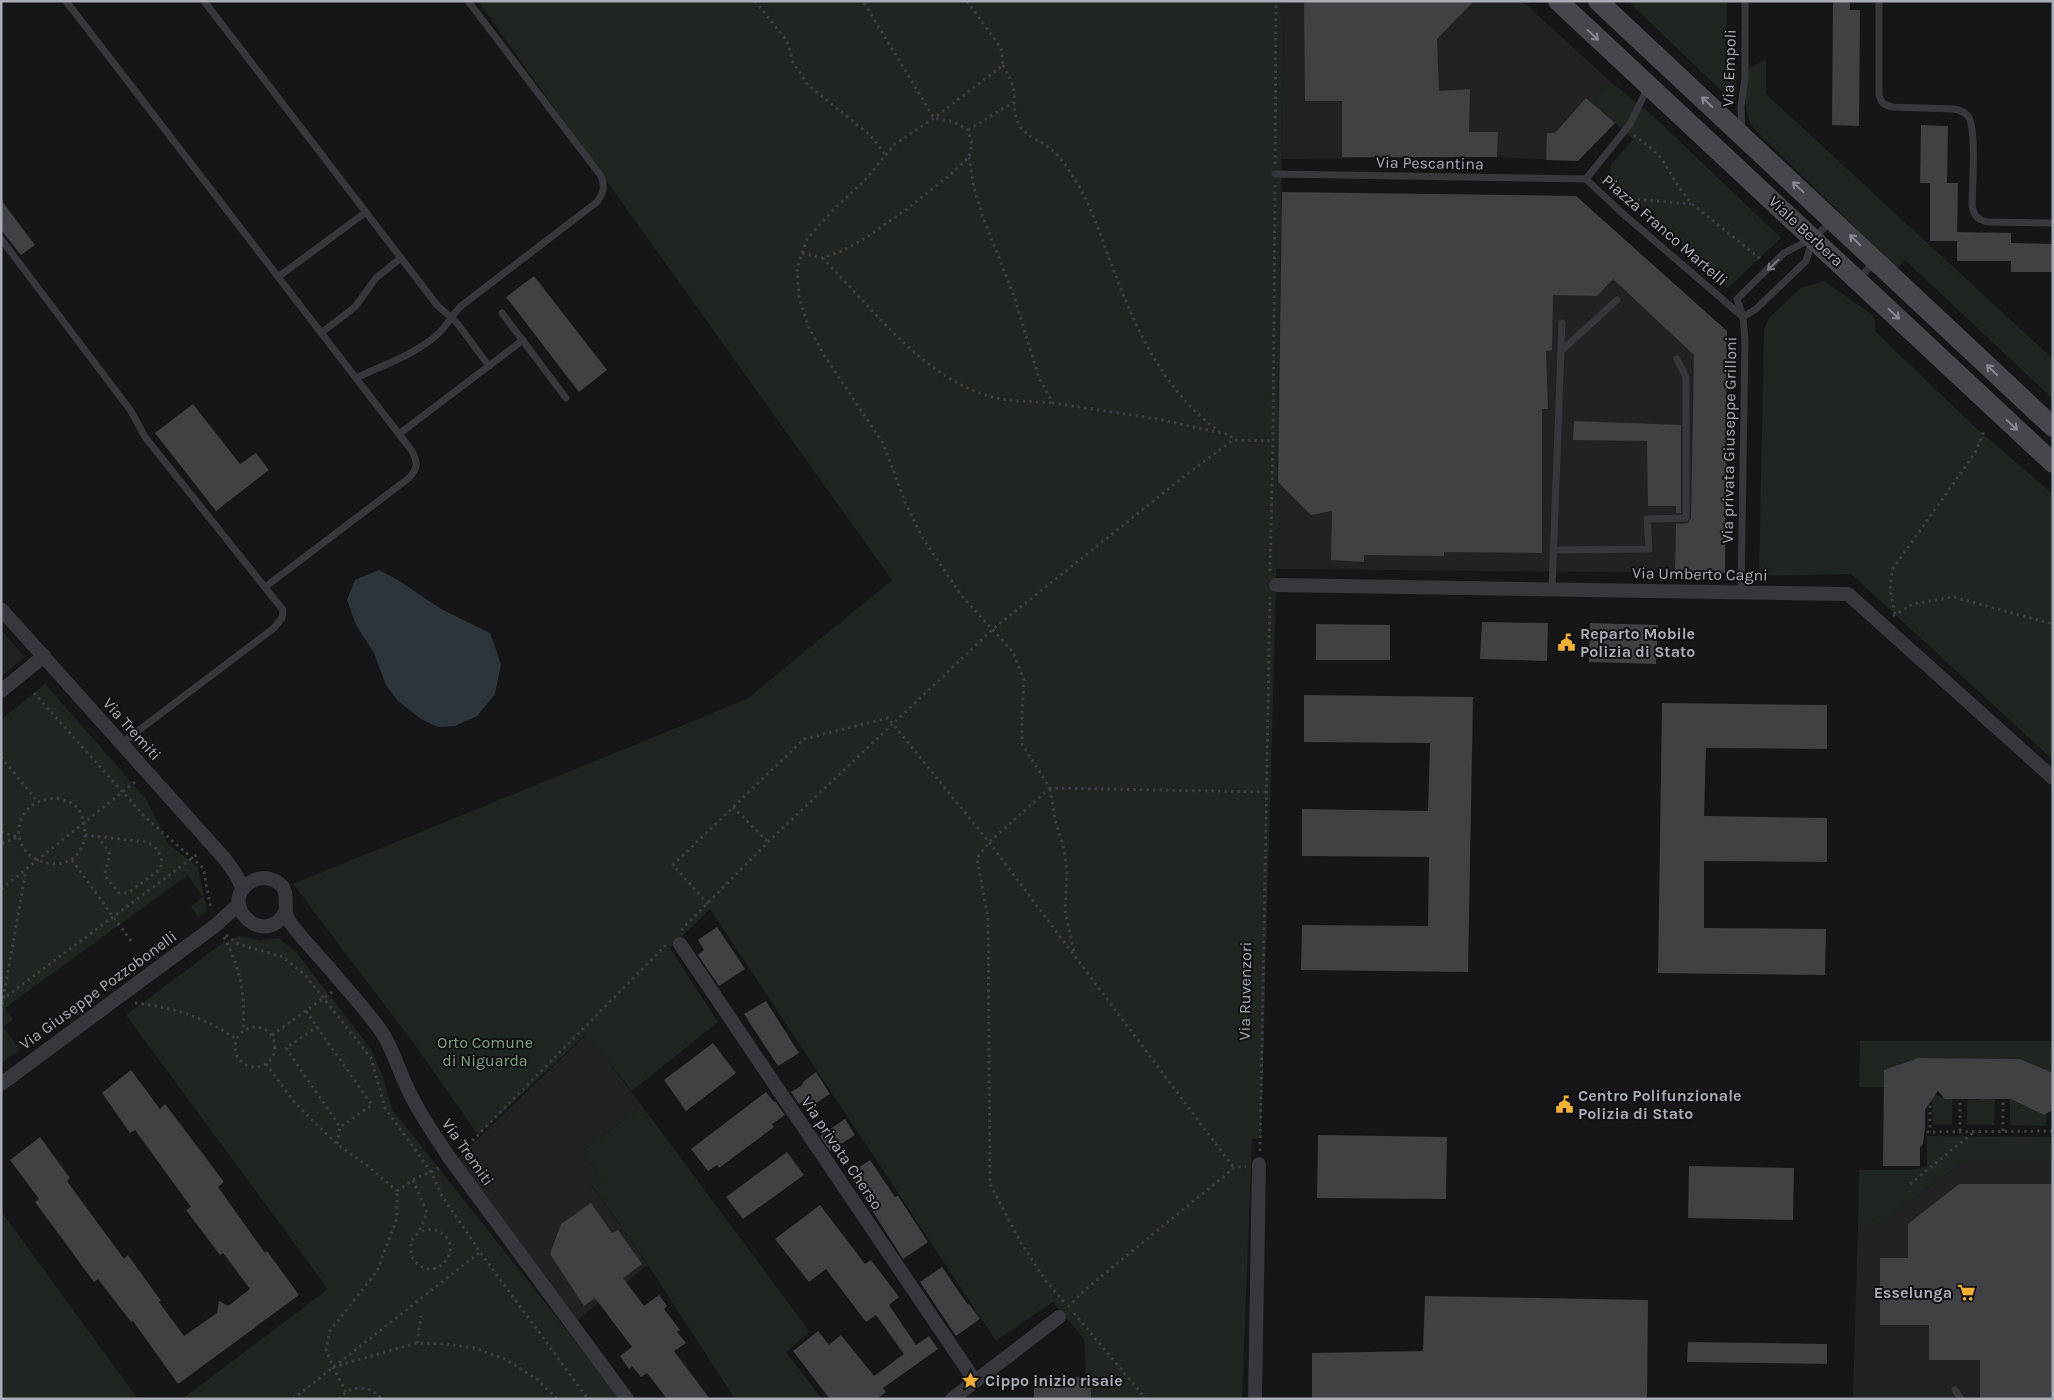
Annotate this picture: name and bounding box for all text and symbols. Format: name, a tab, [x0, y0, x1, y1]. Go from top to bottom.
one-way arrow	[1587, 29, 1600, 41]
street label: Via Empoli	[1718, 29, 1740, 107]
one-way arrow	[1701, 96, 1713, 108]
street label: Via Pescantina	[1376, 153, 1484, 173]
street label: Piazza Franco Martelli	[1598, 170, 1732, 290]
one-way arrow	[1791, 181, 1804, 193]
street label: Viale Berbera	[1765, 192, 1847, 270]
one-way arrow	[1848, 234, 1861, 246]
one-way arrow	[1766, 259, 1779, 271]
one-way arrow	[1887, 308, 1900, 320]
street label: Via privata Giuseppe Grilloni	[1718, 336, 1740, 544]
one-way arrow	[1985, 364, 1998, 376]
one-way arrow	[2006, 419, 2019, 431]
street label: Via Umberto Cagni	[1632, 563, 1768, 585]
place label: Reparto Mobile Polizia di Stato	[1580, 624, 1695, 661]
public building icon: Reparto Mobile Polizia di Stato	[1556, 632, 1576, 652]
street label: Via Tremiti	[99, 694, 165, 764]
street label: Via Giuseppe Pozzobonelli	[16, 927, 180, 1053]
street label: Via Ruvenzori	[1235, 942, 1255, 1040]
park label: Orto Comune di Niguarda	[437, 1033, 533, 1070]
place label: Centro Polifunzionale Polizia di Stato	[1578, 1086, 1742, 1123]
street label: Via privata Cherso	[797, 1093, 887, 1213]
public building icon: Centro Polifunzionale Polizia di Stato	[1554, 1094, 1574, 1114]
street label: Via Tremiti	[438, 1115, 498, 1189]
supermarket icon: Esselunga	[1956, 1282, 1976, 1302]
place label: Esselunga	[1874, 1283, 1952, 1302]
place icon: Cippo inizio risaie	[961, 1370, 981, 1390]
place label: Cippo inizio risaie	[985, 1371, 1123, 1390]

